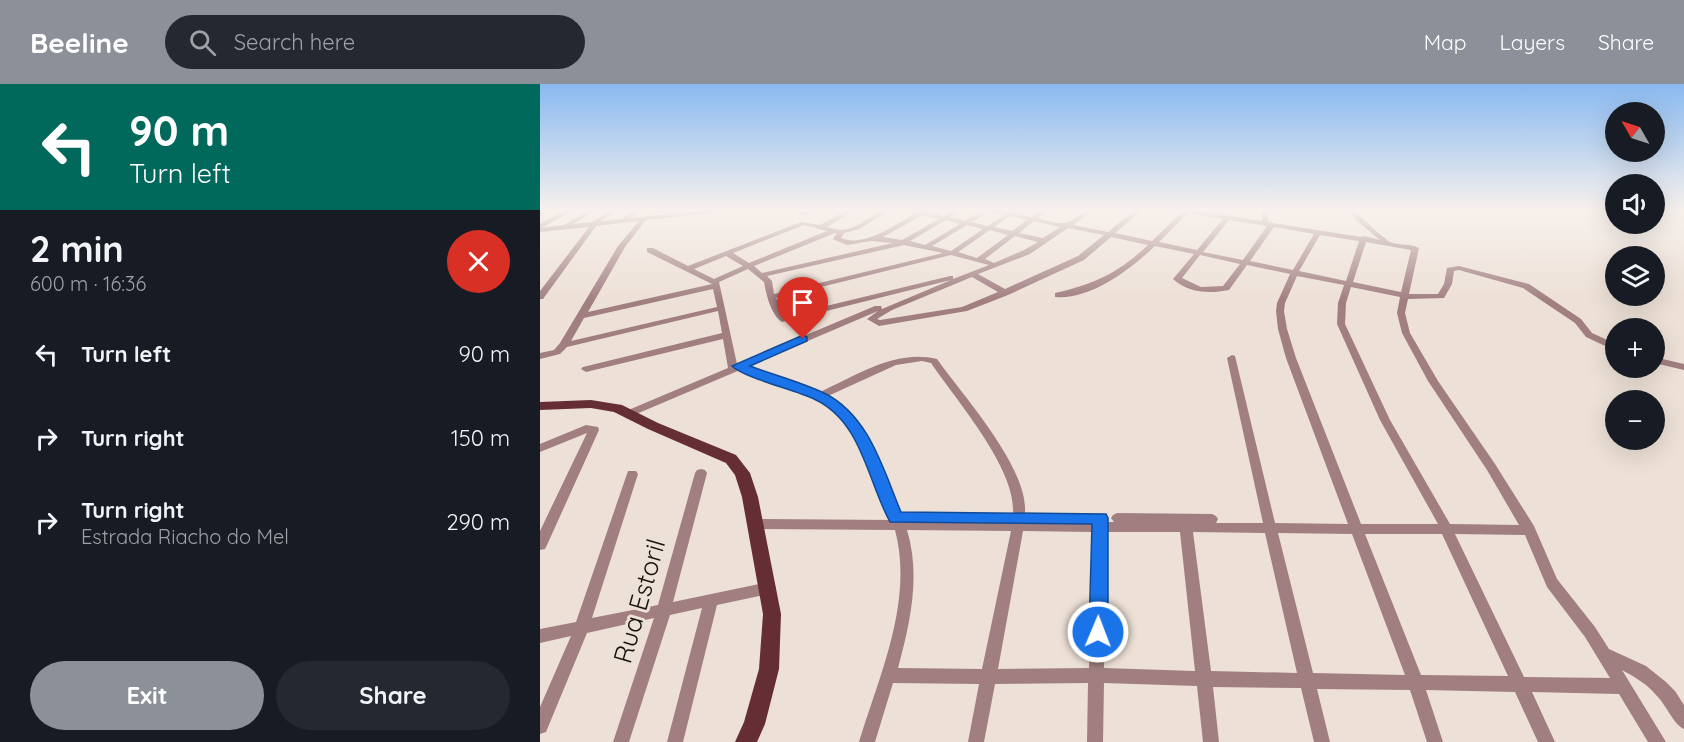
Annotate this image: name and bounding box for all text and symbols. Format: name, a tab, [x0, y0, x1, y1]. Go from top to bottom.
search box	[165, 15, 585, 69]
text: Beeline	[30, 25, 129, 60]
icon: search	[186, 26, 219, 59]
text: Search here	[234, 28, 355, 56]
text: Map	[1424, 29, 1467, 55]
text: Layers	[1500, 29, 1565, 55]
text: Share	[1598, 29, 1654, 55]
north arrow	[1605, 102, 1665, 162]
map controls	[1605, 102, 1665, 450]
text: 90 m	[129, 104, 229, 157]
icon: left	[30, 108, 108, 186]
text: Turn left	[129, 156, 231, 190]
button: sound	[1605, 174, 1665, 234]
text: 2 min	[30, 226, 124, 271]
button: close	[447, 230, 510, 293]
button: layers	[1605, 246, 1665, 306]
text: 600 m · 16:36	[30, 271, 146, 296]
pin	[777, 277, 828, 339]
icon: arrive	[786, 286, 819, 319]
button: +	[1605, 318, 1665, 378]
icon: left	[30, 338, 63, 371]
text: Turn left	[81, 340, 171, 368]
text: 90 m	[459, 340, 510, 368]
button: −	[1605, 390, 1665, 450]
icon: right	[30, 422, 63, 455]
text: Turn right	[81, 424, 185, 452]
text: 150 m	[451, 424, 510, 452]
text: Turn right	[81, 496, 185, 524]
icon: right	[30, 506, 63, 539]
text: 290 m	[446, 508, 510, 536]
text: Estrada Riacho do Mel	[81, 524, 289, 549]
street label: Rua Estoril	[606, 535, 672, 667]
position arrow	[1066, 600, 1130, 664]
button: Exit	[30, 661, 264, 730]
button: Share	[276, 661, 510, 730]

